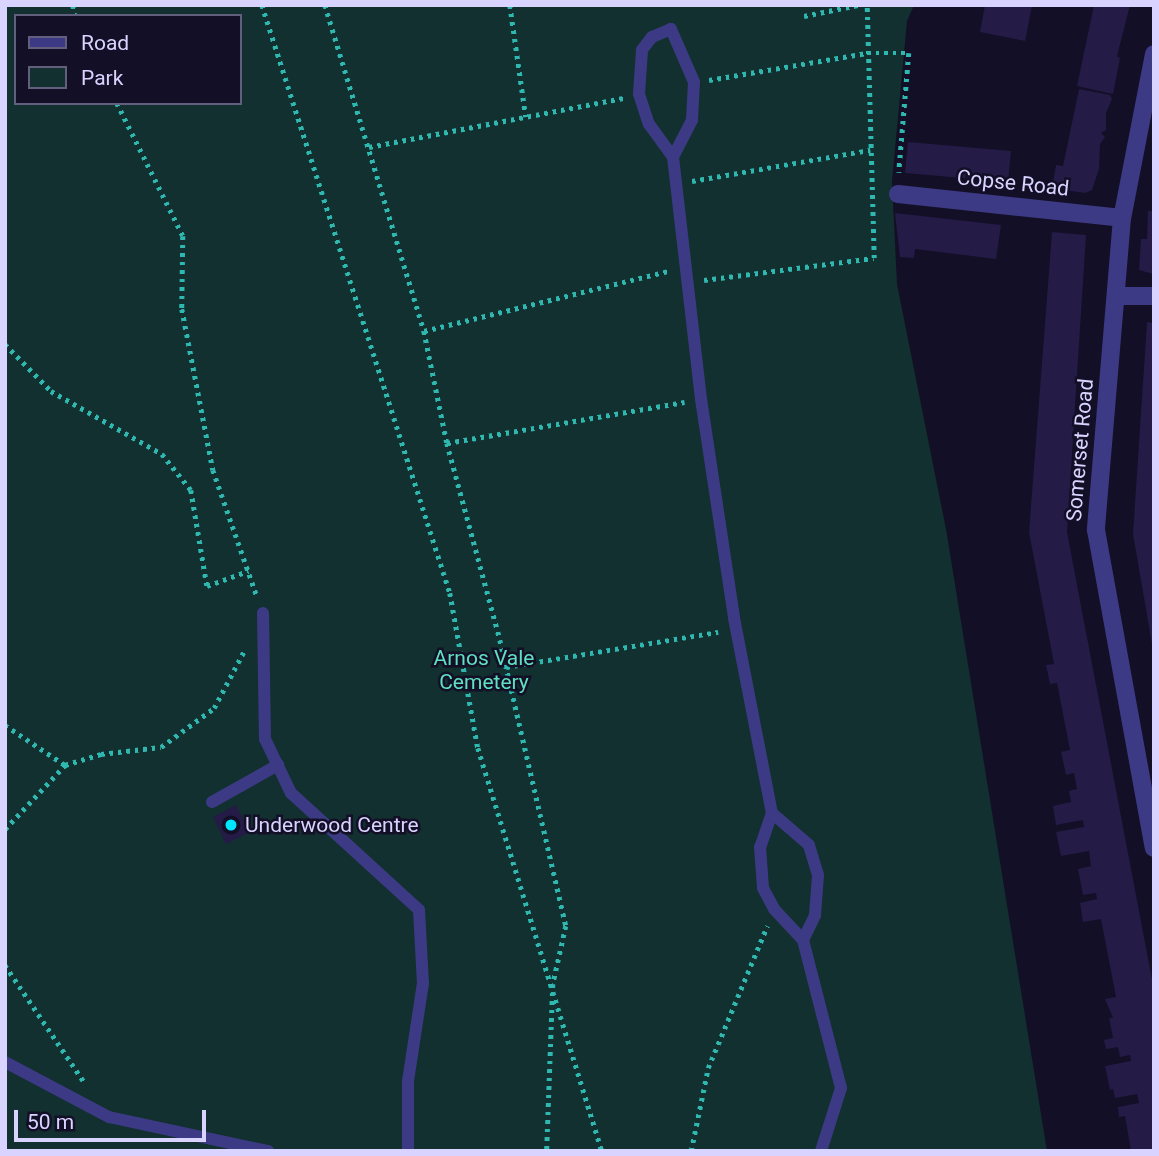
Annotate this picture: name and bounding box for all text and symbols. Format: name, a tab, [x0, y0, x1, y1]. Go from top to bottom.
legend	[14, 14, 242, 105]
text: Road	[81, 31, 129, 55]
text: Park	[81, 66, 123, 90]
street label: Copse Road	[956, 165, 1070, 201]
street label: Somerset Road	[1061, 377, 1099, 523]
park label: Arnos Vale Cemetery	[433, 645, 535, 695]
place label: Underwood Centre	[245, 812, 419, 838]
marker: Underwood Centre	[223, 817, 239, 833]
scale bar	[18, 1096, 210, 1140]
text: 50 m	[27, 1110, 74, 1134]

